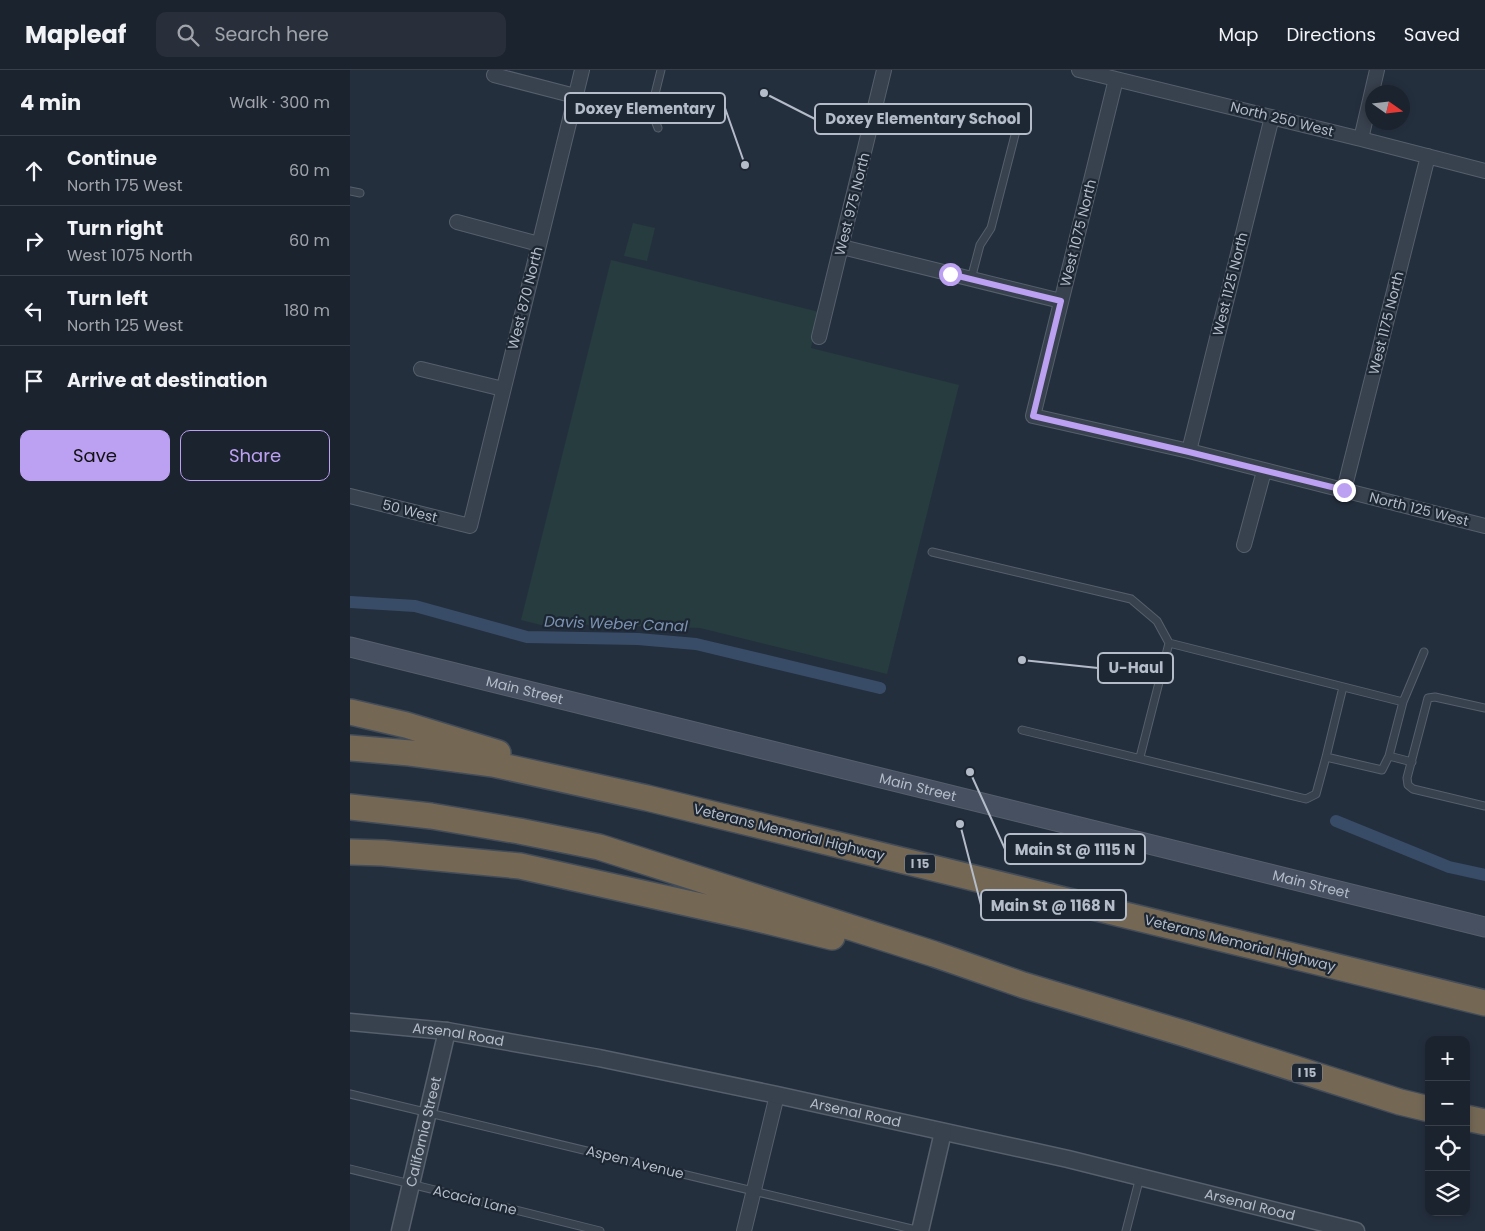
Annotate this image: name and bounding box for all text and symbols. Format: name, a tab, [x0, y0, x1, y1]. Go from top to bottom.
search box	[156, 12, 506, 57]
text: Mapleaf	[25, 18, 126, 51]
icon: search	[174, 21, 202, 49]
text: Search here	[214, 21, 329, 48]
text: Map	[1219, 22, 1258, 47]
text: Directions	[1286, 22, 1376, 47]
text: Saved	[1404, 22, 1460, 47]
north arrow	[1365, 85, 1410, 130]
text: 4 min	[20, 88, 81, 117]
text: Walk · 300 m	[229, 91, 330, 114]
callout: Doxey Elementary	[565, 93, 725, 123]
street label: North 250 West	[1228, 96, 1336, 142]
text: Doxey Elementary	[575, 98, 716, 119]
callout: Doxey Elementary School	[815, 104, 1031, 134]
text: Doxey Elementary School	[825, 108, 1021, 129]
text: Continue	[67, 145, 157, 172]
street label: West 975 North	[830, 150, 874, 258]
icon: ahead	[20, 157, 48, 185]
text: 60 m	[289, 159, 330, 182]
text: North 175 West	[67, 174, 183, 197]
street label: West 1075 North	[1055, 177, 1101, 289]
text: Turn right	[67, 215, 163, 242]
icon: right	[20, 227, 48, 255]
text: 60 m	[289, 229, 330, 252]
street label: West 1125 North	[1207, 230, 1253, 338]
text: West 1075 North	[67, 244, 193, 267]
street label: West 870 North	[503, 244, 547, 352]
route start	[939, 263, 962, 286]
street label: West 1175 North	[1364, 269, 1408, 377]
text: Turn left	[67, 285, 148, 312]
icon: left	[20, 297, 48, 325]
text: 180 m	[284, 299, 330, 322]
text: North 125 West	[67, 314, 183, 337]
icon: arrive	[20, 367, 48, 395]
text: Arrive at destination	[67, 367, 268, 394]
button: Save	[20, 430, 170, 481]
button: Share	[180, 430, 330, 481]
route end	[1333, 479, 1356, 502]
street label: North 125 West	[1367, 487, 1471, 531]
street label: 50 West	[380, 495, 440, 527]
water label: Davis Weber Canal	[544, 610, 689, 637]
callout: U-Haul	[1098, 653, 1173, 683]
text: U-Haul	[1109, 657, 1163, 678]
street label: Main Street	[484, 671, 565, 709]
street label: Main Street	[877, 768, 959, 806]
street label: Veterans Memorial Highway	[691, 799, 887, 865]
callout: Main St @ 1115 N	[1005, 834, 1145, 864]
text: Main St @ 1115 N	[1015, 839, 1135, 860]
road number: I 15	[905, 854, 935, 874]
street label: Main Street	[1271, 865, 1352, 903]
callout: Main St @ 1168 N	[981, 890, 1126, 920]
text: Main St @ 1168 N	[991, 895, 1115, 916]
street label: Veterans Memorial Highway	[1142, 910, 1338, 976]
street label: Arsenal Road	[411, 1018, 506, 1051]
map controls	[1425, 1036, 1470, 1216]
button: +	[1425, 1036, 1470, 1081]
road number: I 15	[1292, 1064, 1322, 1082]
street label: California Street	[401, 1075, 446, 1189]
button: −	[1425, 1081, 1470, 1126]
street label: Arsenal Road	[808, 1093, 903, 1132]
button: locate	[1425, 1126, 1470, 1171]
street label: Aspen Avenue	[584, 1140, 686, 1184]
button: layers	[1425, 1171, 1470, 1216]
street label: Acacia Lane	[431, 1180, 519, 1220]
street label: Arsenal Road	[1202, 1184, 1297, 1225]

